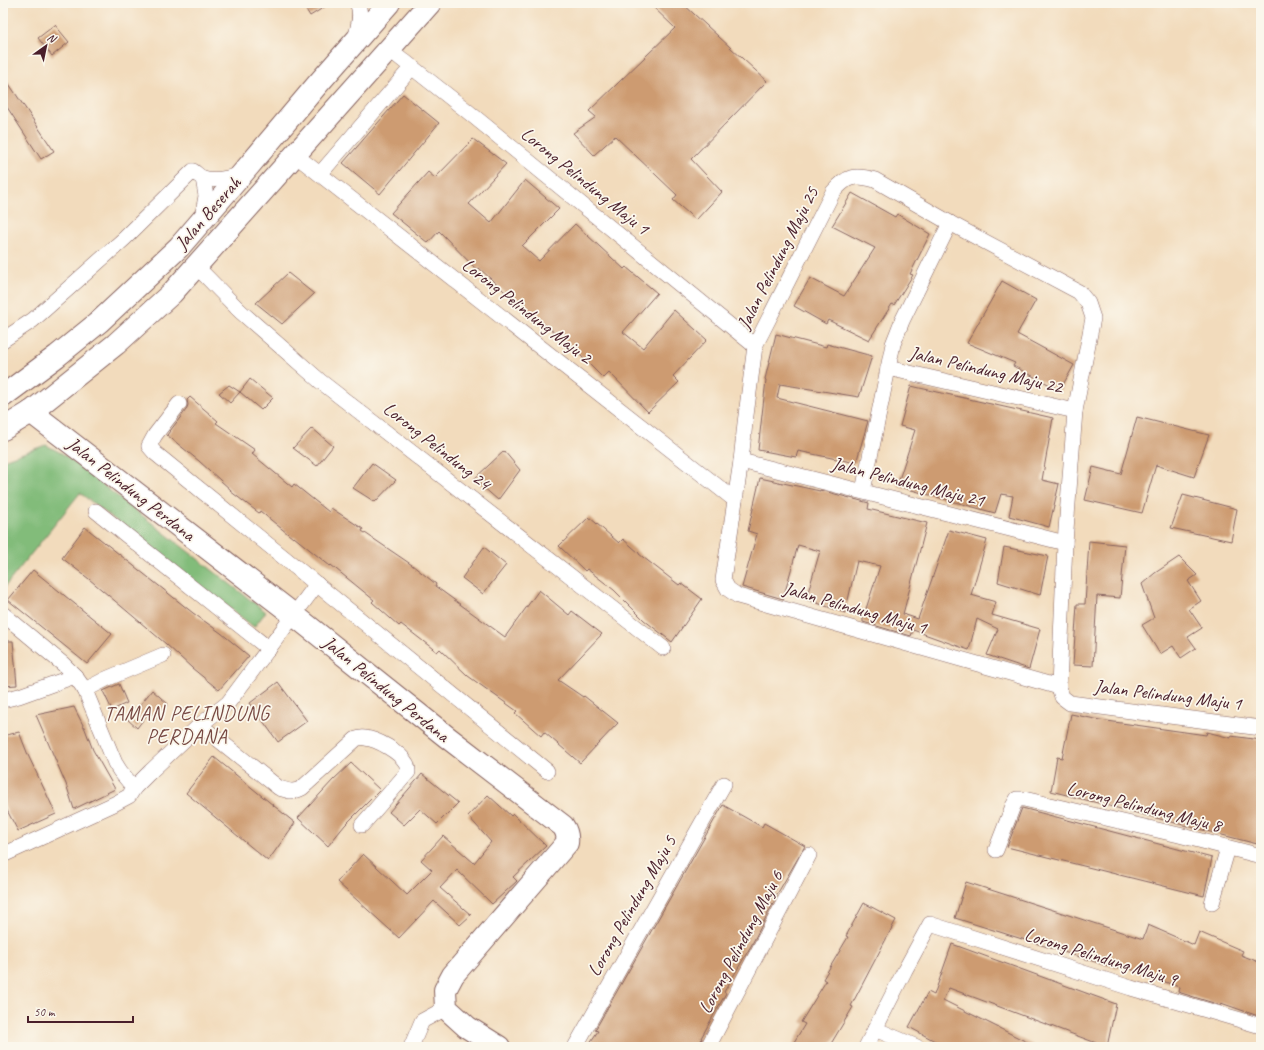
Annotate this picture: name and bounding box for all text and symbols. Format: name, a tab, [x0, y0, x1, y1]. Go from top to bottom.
north arrow	[26, 26, 66, 66]
text: N	[45, 30, 60, 47]
street label: Lorong Pelindung Maju 1	[516, 122, 655, 241]
street label: Jalan Beserah	[169, 170, 247, 255]
street label: Jalan Pelindung Maju 25	[731, 182, 825, 334]
street label: Lorong Pelindung Maju 2	[457, 253, 598, 370]
street label: Jalan Pelindung Maju 22	[906, 340, 1066, 400]
street label: Lorong Pelindung 24	[378, 397, 498, 497]
street label: Jalan Pelindung Perdana	[61, 431, 201, 547]
street label: Jalan Pelindung Maju 21	[828, 451, 988, 513]
street label: Jalan Pelindung Maju 1	[780, 576, 931, 640]
street label: Jalan Pelindung Perdana	[317, 630, 455, 748]
street label: Jalan Pelindung Maju 1	[1092, 674, 1244, 716]
district label: TAMAN PELINDUNG PERDANA	[104, 701, 271, 749]
street label: Lorong Pelindung Maju 8	[1064, 776, 1226, 838]
street label: Lorong Pelindung Maju 5	[582, 830, 683, 981]
street label: Lorong Pelindung Maju 6	[693, 865, 789, 1018]
street label: Lorong Pelindung Maju 9	[1022, 922, 1182, 992]
scale bar	[28, 998, 133, 1024]
text: 50 m	[34, 1004, 56, 1020]

